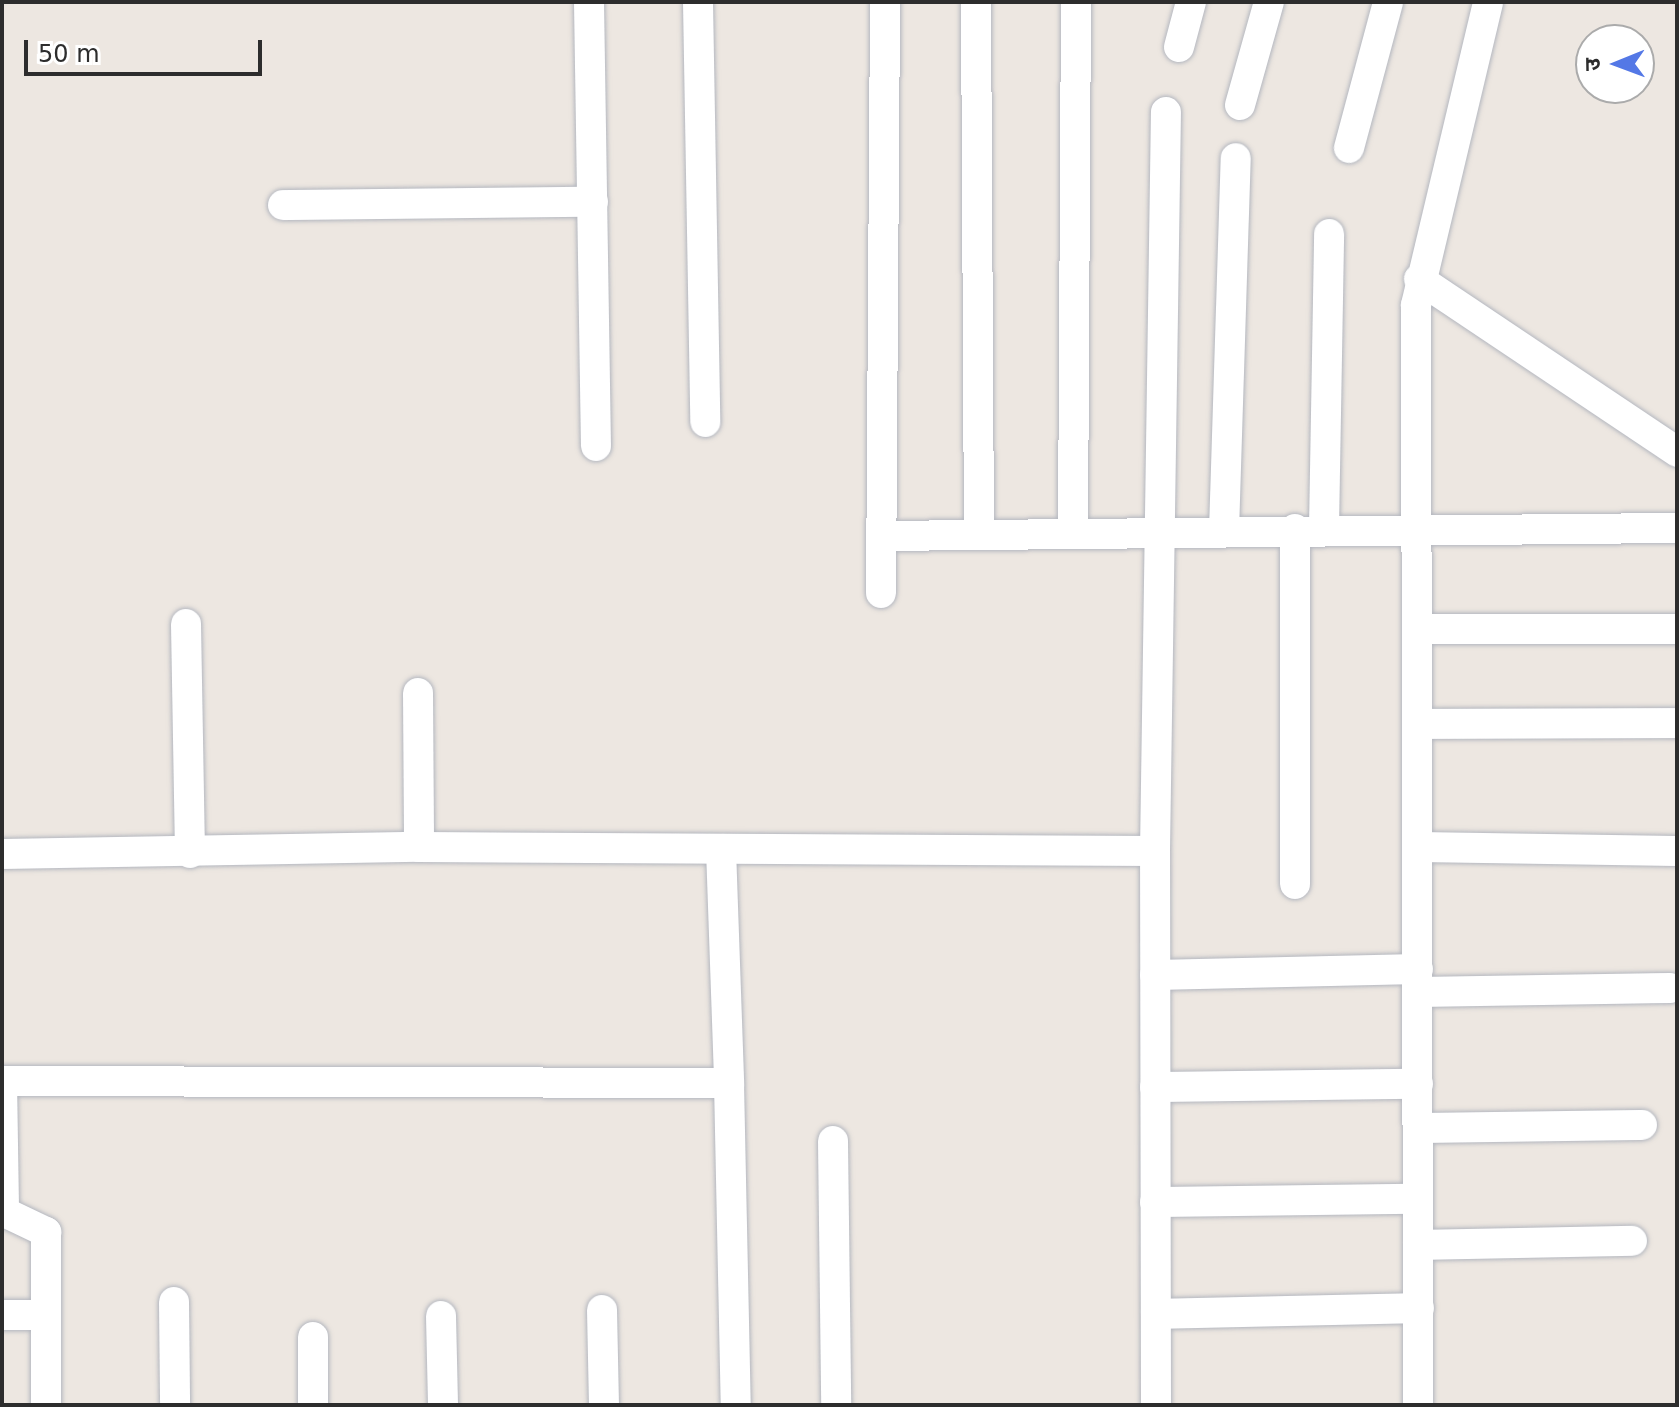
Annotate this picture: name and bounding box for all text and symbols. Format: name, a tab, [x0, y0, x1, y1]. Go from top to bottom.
scale bar	[28, 24, 266, 74]
north arrow	[1575, 24, 1655, 104]
text: 50 m	[38, 40, 100, 68]
text: उ	[1580, 58, 1605, 71]

